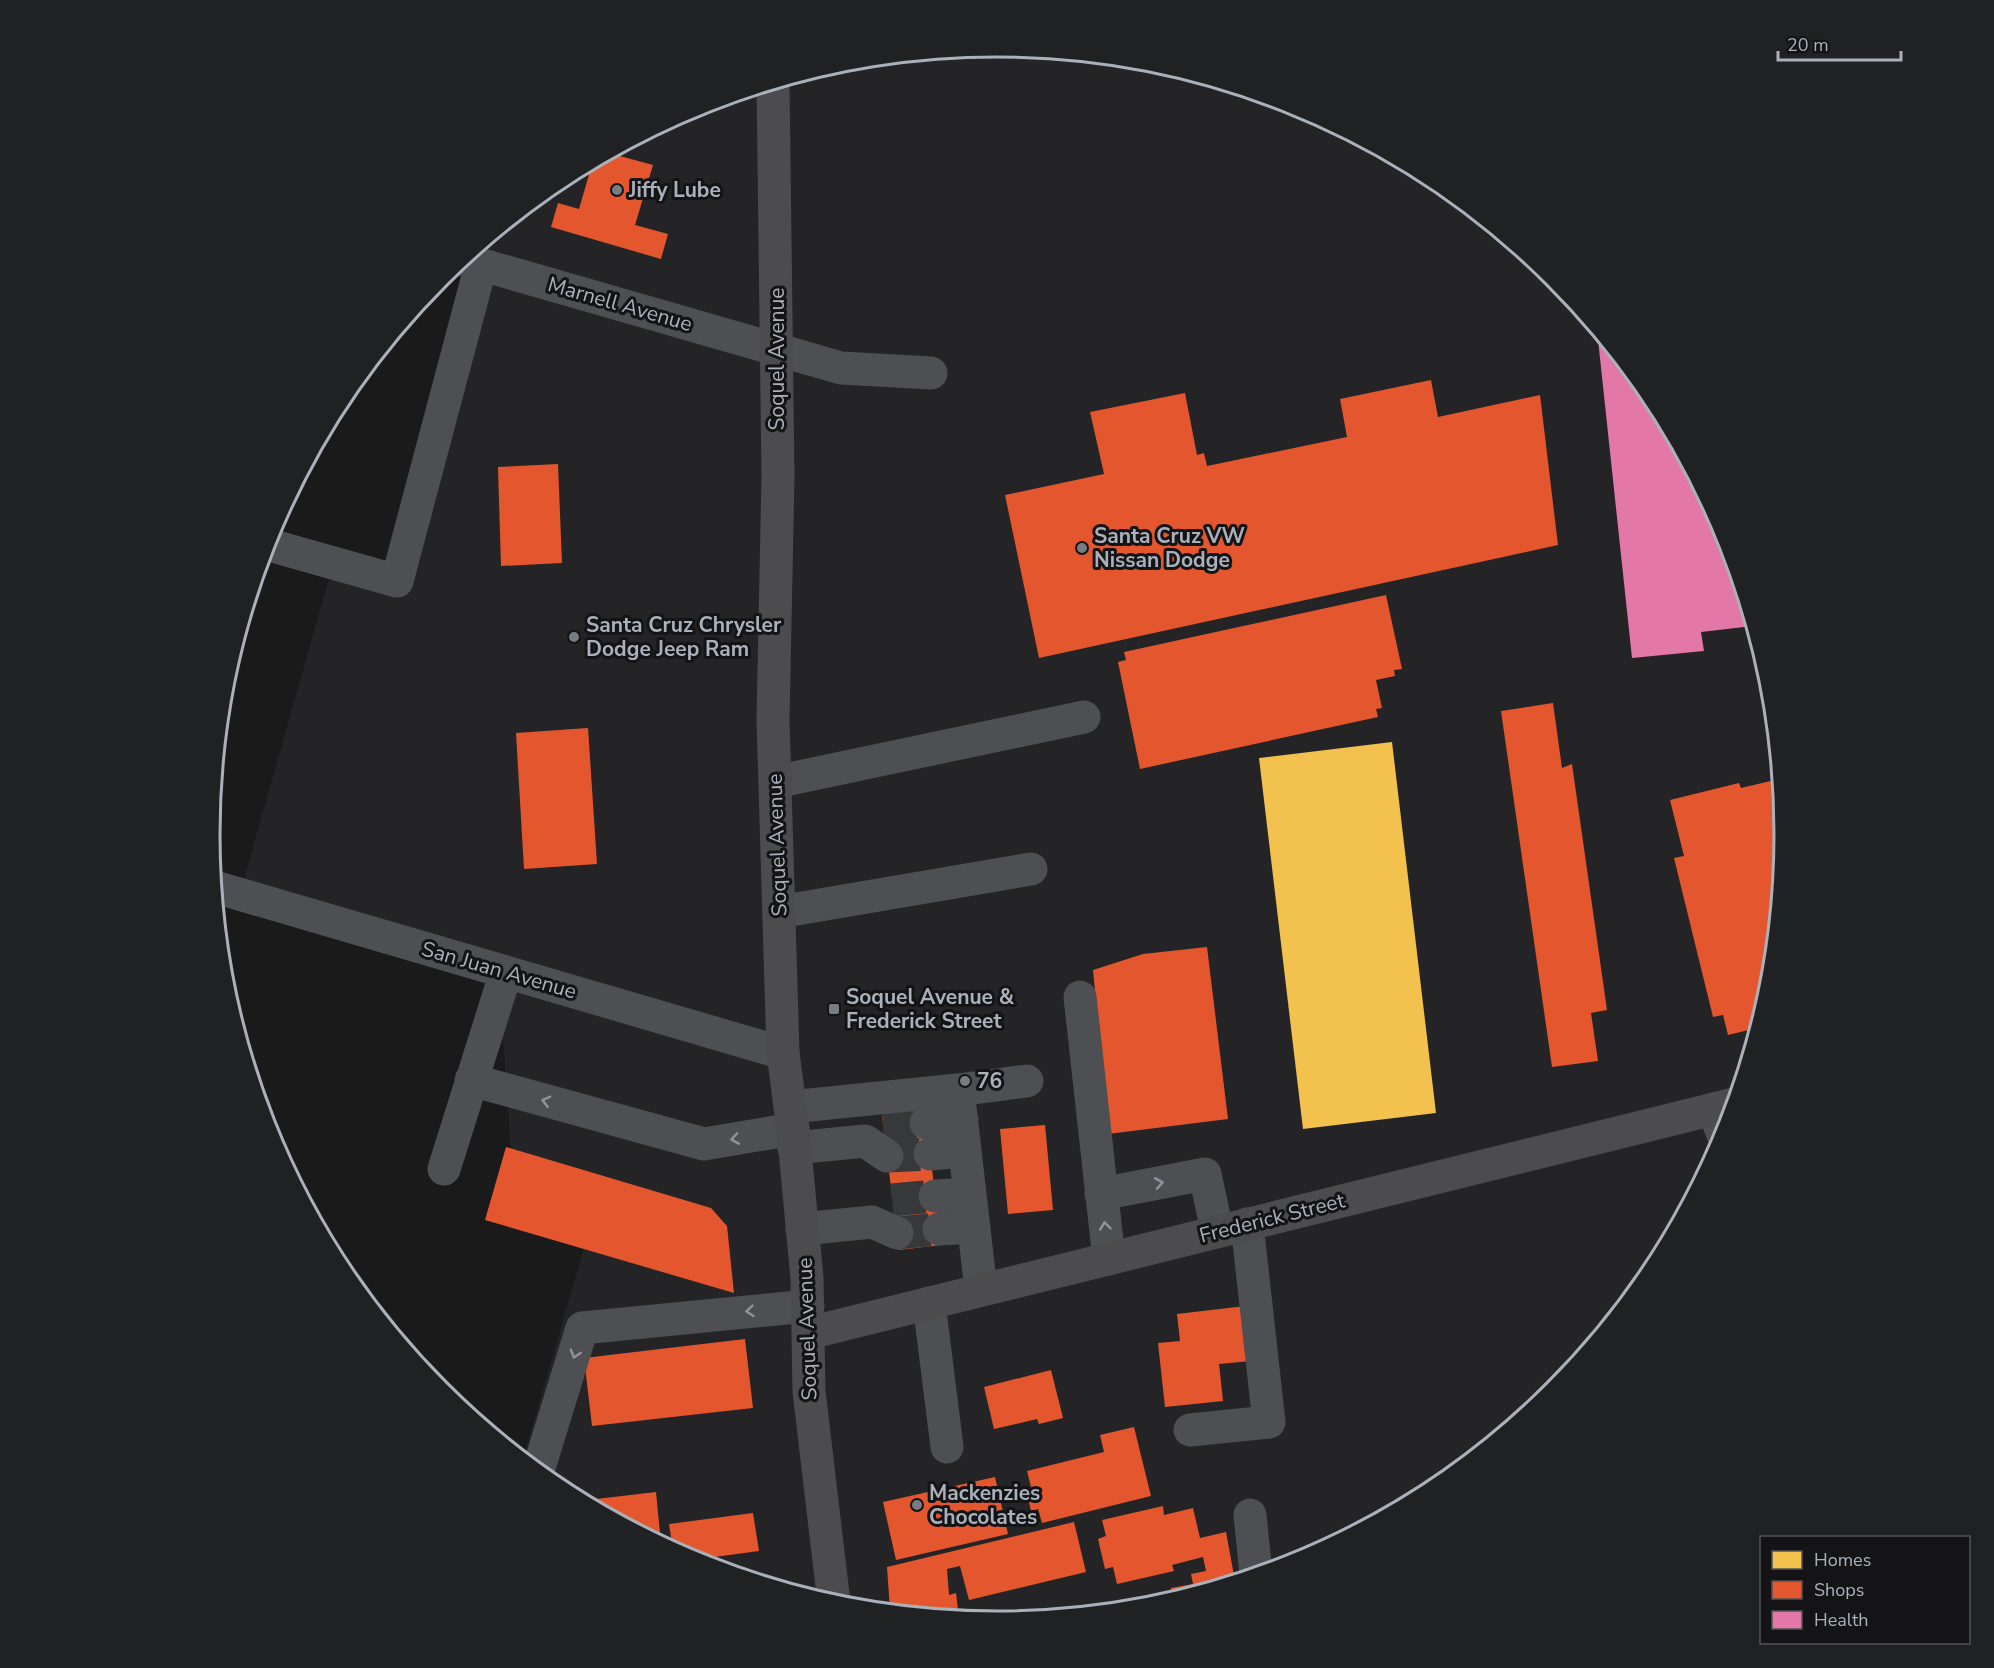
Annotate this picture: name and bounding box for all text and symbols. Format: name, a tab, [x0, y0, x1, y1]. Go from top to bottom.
scale bar	[1778, 24, 1901, 62]
text: 20 m	[1787, 33, 1829, 57]
place label: Jiffy Lube	[628, 176, 721, 204]
marker: Jiffy Lube	[610, 183, 624, 197]
street label: Marnell Avenue	[545, 270, 695, 338]
street label: Soquel Avenue	[763, 288, 791, 430]
place label: Santa Cruz VW Nissan Dodge	[1094, 522, 1245, 574]
marker: Santa Cruz VW Nissan Dodge	[1075, 541, 1089, 555]
place label: Santa Cruz Chrysler Dodge Jeep Ram	[586, 611, 782, 663]
marker: Santa Cruz Chrysler Dodge Jeep Ram	[567, 630, 581, 644]
street label: Soquel Avenue	[761, 773, 793, 917]
street label: San Juan Avenue	[418, 935, 580, 1005]
place label: Soquel Avenue & Frederick Street	[846, 983, 1015, 1035]
marker: Soquel Avenue & Frederick Street	[827, 1002, 841, 1016]
place label: 76	[977, 1067, 1002, 1095]
marker: 76	[958, 1074, 972, 1088]
one-way arrow	[541, 1095, 551, 1108]
one-way arrow	[730, 1132, 740, 1144]
one-way arrow	[1153, 1177, 1163, 1190]
street label: Frederick Street	[1197, 1186, 1348, 1250]
one-way arrow	[1099, 1222, 1111, 1231]
street label: Soquel Avenue	[791, 1257, 823, 1401]
one-way arrow	[745, 1304, 754, 1317]
one-way arrow	[569, 1348, 582, 1358]
place label: Mackenzies Chocolates	[929, 1479, 1040, 1531]
marker: Mackenzies Chocolates	[910, 1498, 924, 1512]
legend	[1760, 1536, 1970, 1644]
text: Homes	[1814, 1548, 1871, 1572]
text: Shops	[1814, 1578, 1864, 1602]
text: Health	[1814, 1608, 1869, 1632]

